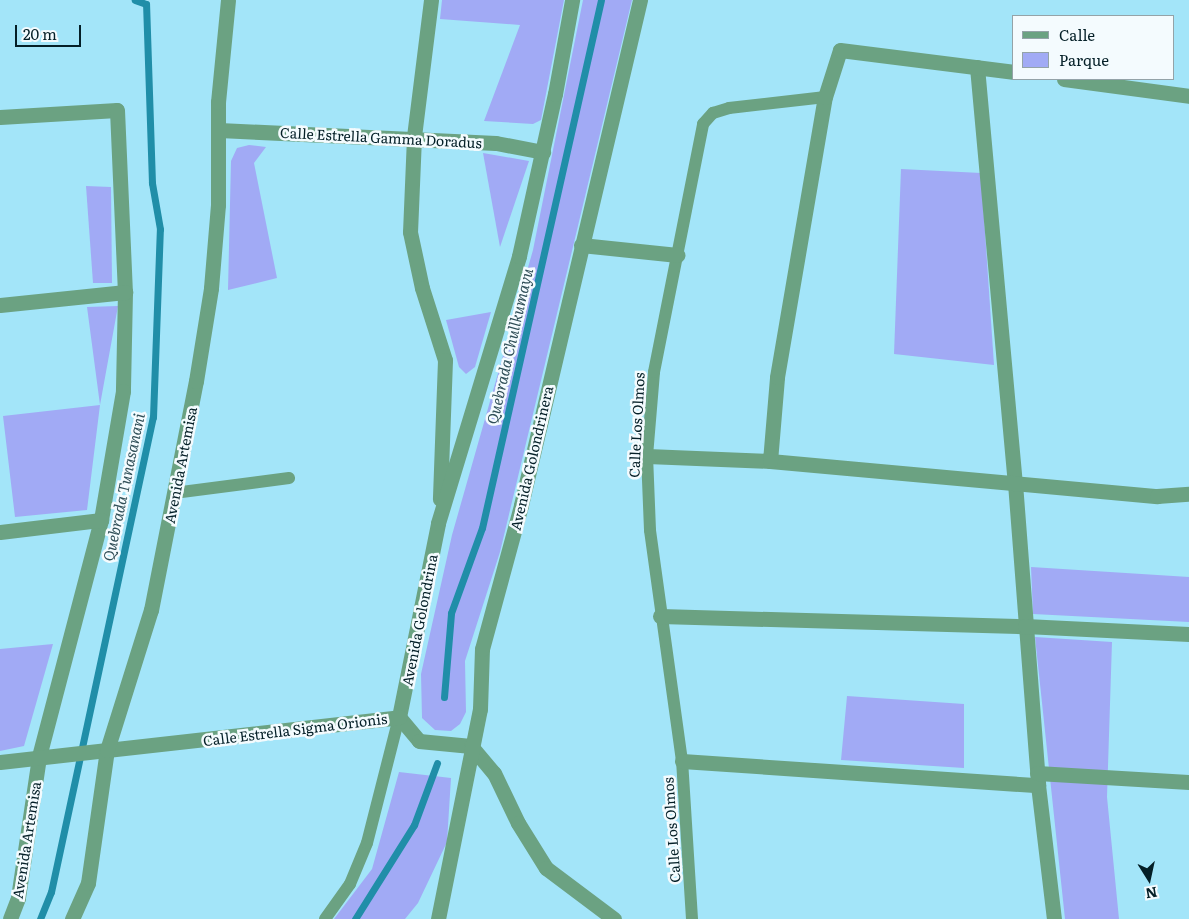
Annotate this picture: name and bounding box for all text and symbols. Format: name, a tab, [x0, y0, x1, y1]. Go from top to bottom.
scale bar	[18, 15, 84, 47]
legend	[1012, 15, 1174, 80]
text: 20 m	[23, 22, 57, 45]
text: Calle	[1059, 23, 1095, 46]
text: Parque	[1059, 48, 1109, 71]
street label: Calle Estrella Gamma Doradus	[280, 123, 482, 151]
water label: Quebrada Chullkumayu	[482, 266, 536, 426]
street label: Calle Los Olmos	[625, 372, 647, 478]
street label: Avenida Golondrinera	[506, 384, 556, 532]
street label: Avenida Artemisa	[160, 405, 200, 525]
water label: Quebrada Tunasanani	[99, 411, 147, 563]
street label: Avenida Golondrina	[398, 553, 440, 687]
street label: Calle Estrella Sigma Orionis	[202, 709, 388, 749]
street label: Calle Los Olmos	[659, 777, 683, 883]
street label: Avenida Artemisa	[8, 780, 44, 900]
north arrow	[1124, 854, 1174, 904]
text: N	[1144, 883, 1159, 905]

